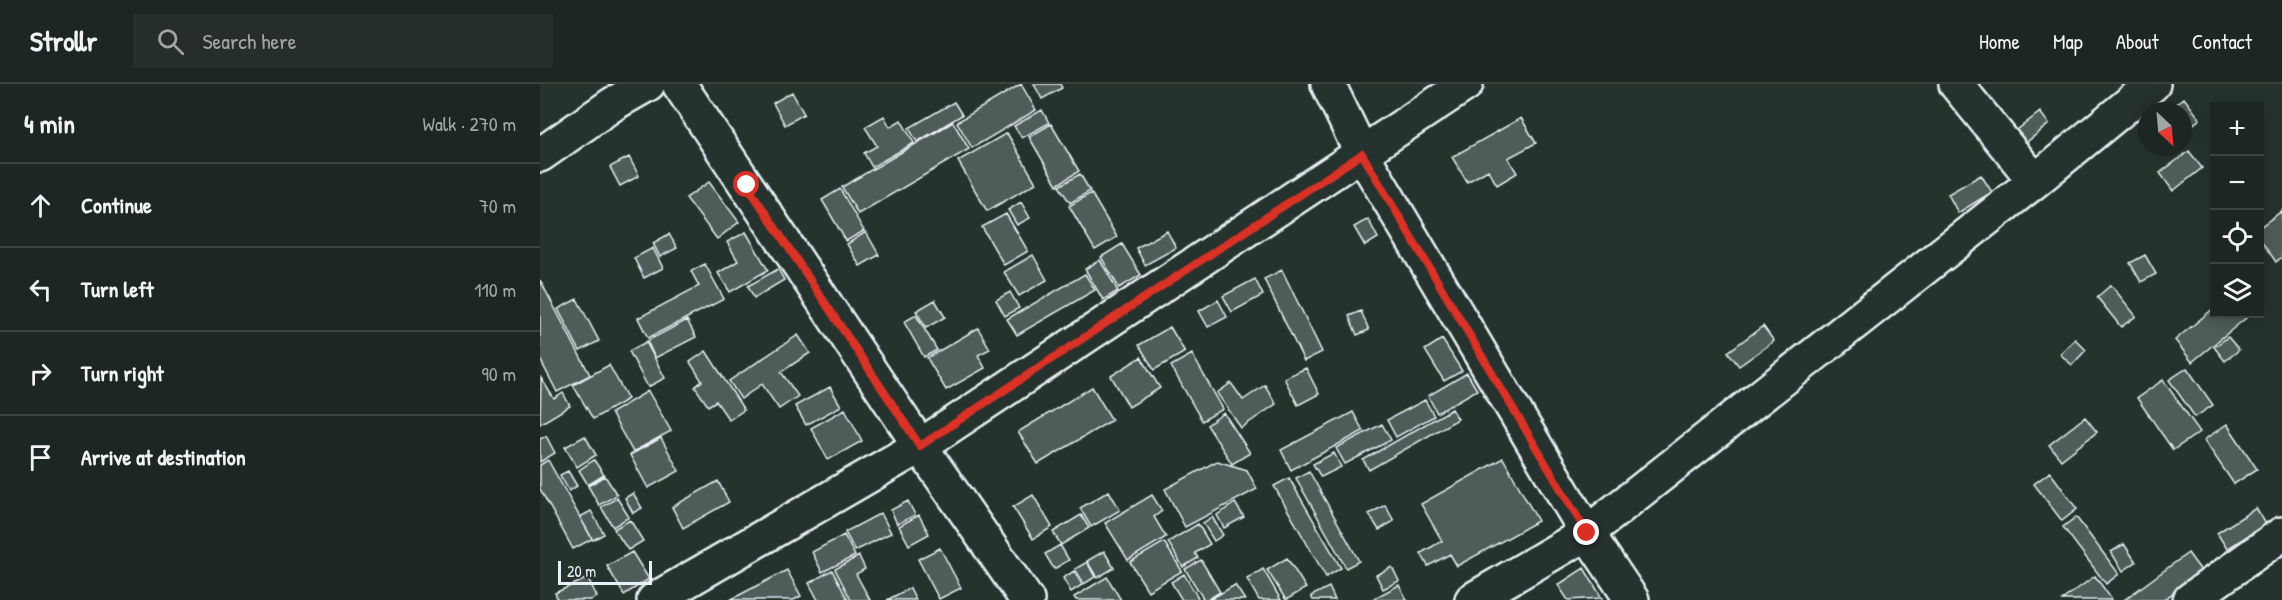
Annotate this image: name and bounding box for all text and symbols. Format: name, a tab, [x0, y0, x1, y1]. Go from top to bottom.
search box	[133, 14, 553, 68]
text: Strollr	[30, 22, 97, 60]
icon: search	[154, 25, 187, 58]
text: Search here	[202, 26, 296, 56]
text: Home	[1979, 27, 2020, 56]
text: Map	[2053, 27, 2083, 56]
text: About	[2116, 27, 2159, 56]
text: Contact	[2192, 27, 2252, 56]
north arrow	[2138, 102, 2192, 156]
map controls	[2210, 102, 2264, 318]
button: +	[2210, 102, 2264, 156]
text: 4 min	[24, 106, 75, 141]
text: Walk · 270 m	[423, 110, 516, 137]
button: −	[2210, 156, 2264, 210]
route start	[733, 171, 759, 197]
icon: ahead	[24, 189, 57, 222]
text: Continue	[81, 190, 152, 220]
text: 70 m	[479, 192, 516, 219]
button: locate	[2210, 210, 2264, 264]
button: layers	[2210, 264, 2264, 318]
icon: left	[24, 273, 57, 306]
text: Turn left	[81, 274, 154, 304]
text: 110 m	[474, 276, 516, 303]
icon: right	[24, 357, 57, 390]
text: Turn right	[81, 358, 164, 388]
text: 90 m	[482, 360, 516, 387]
icon: arrive	[24, 441, 57, 474]
text: Arrive at destination	[81, 442, 246, 472]
route end	[1573, 519, 1599, 545]
scale bar	[558, 558, 652, 586]
text: 20 m	[567, 560, 596, 582]

